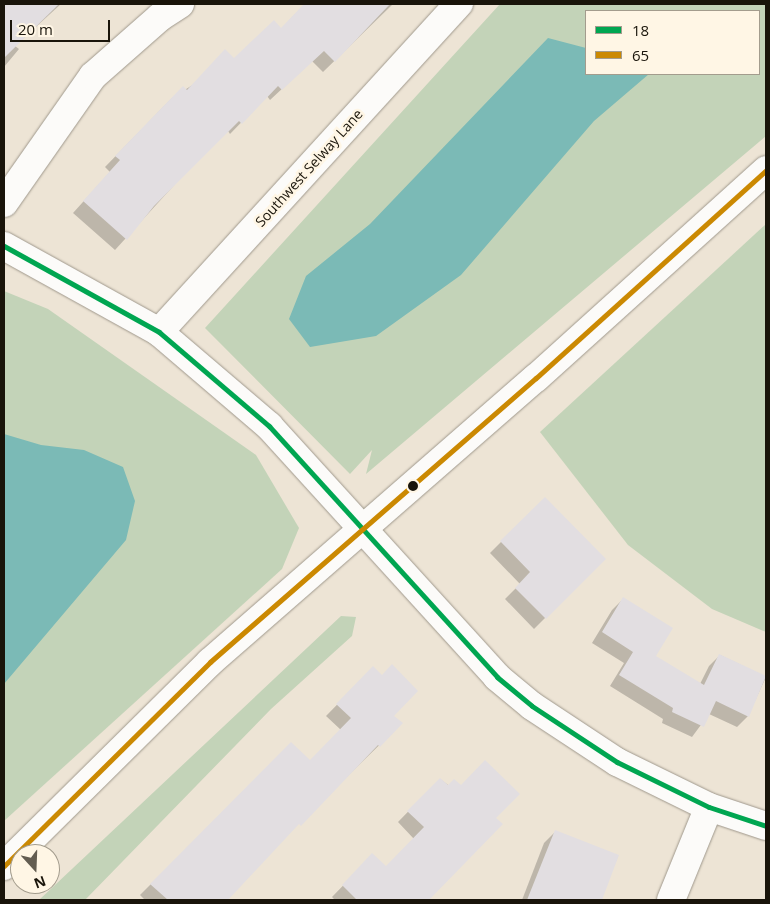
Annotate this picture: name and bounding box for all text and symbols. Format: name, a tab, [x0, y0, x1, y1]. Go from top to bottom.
scale bar	[12, 10, 112, 42]
legend	[585, 10, 760, 75]
text: 20 m	[18, 19, 53, 39]
text: 18	[632, 20, 649, 40]
text: 65	[632, 45, 649, 65]
street label: Southwest Selway Lane	[252, 106, 366, 230]
unlabelled marker	[408, 481, 418, 491]
north arrow	[10, 844, 60, 894]
text: N	[31, 872, 49, 893]

